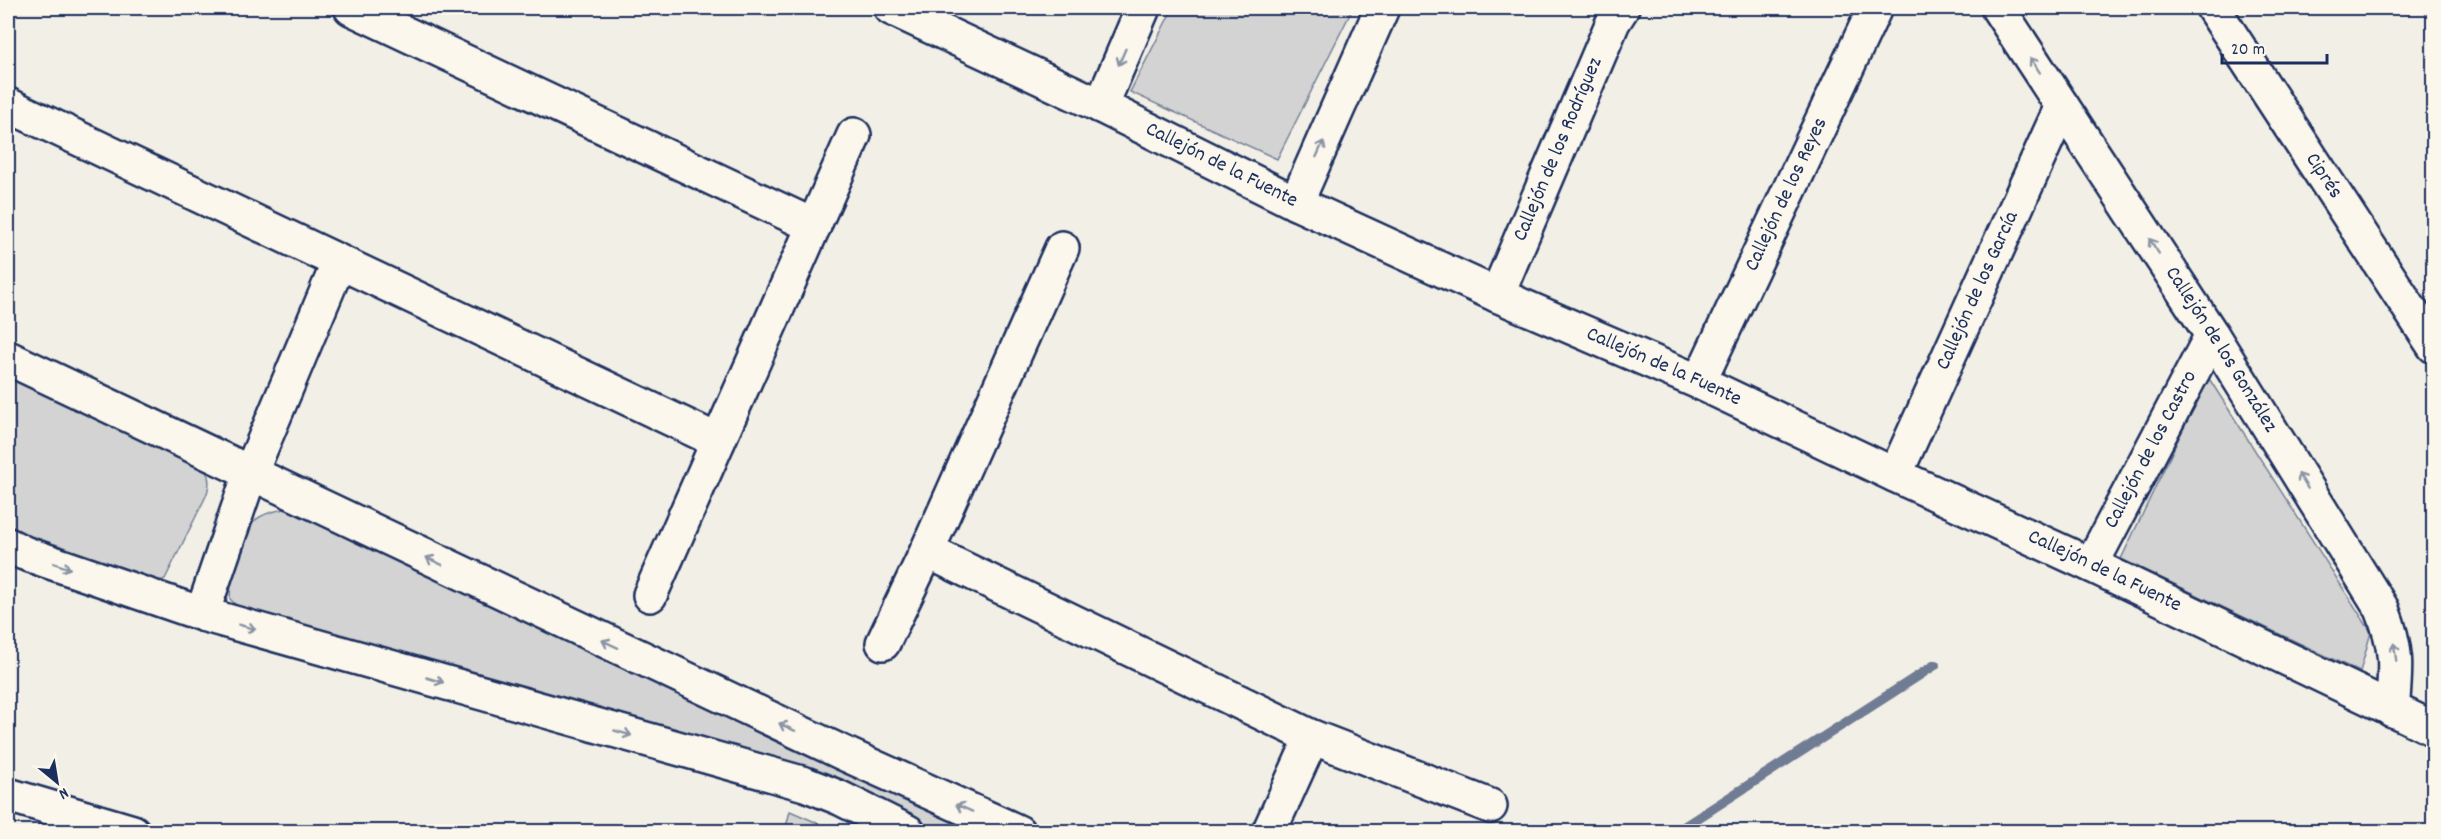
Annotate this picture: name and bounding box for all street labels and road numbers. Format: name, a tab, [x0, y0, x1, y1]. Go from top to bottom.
street label: Callejón de los Rodríguez	[1506, 53, 1611, 246]
street label: Callejón de los Reyes	[1738, 113, 1836, 277]
street label: Callejón de la Fuente	[1140, 115, 1303, 216]
street label: Ciprés	[2297, 147, 2349, 205]
street label: Callejón de los García	[1929, 206, 2028, 375]
street label: Callejón de los González	[2157, 261, 2284, 439]
street label: Callejón de la Fuente	[1581, 320, 1746, 415]
street label: Callejón de los Castro	[2098, 366, 2205, 534]
street label: Callejón de la Fuente	[2022, 523, 2186, 621]

